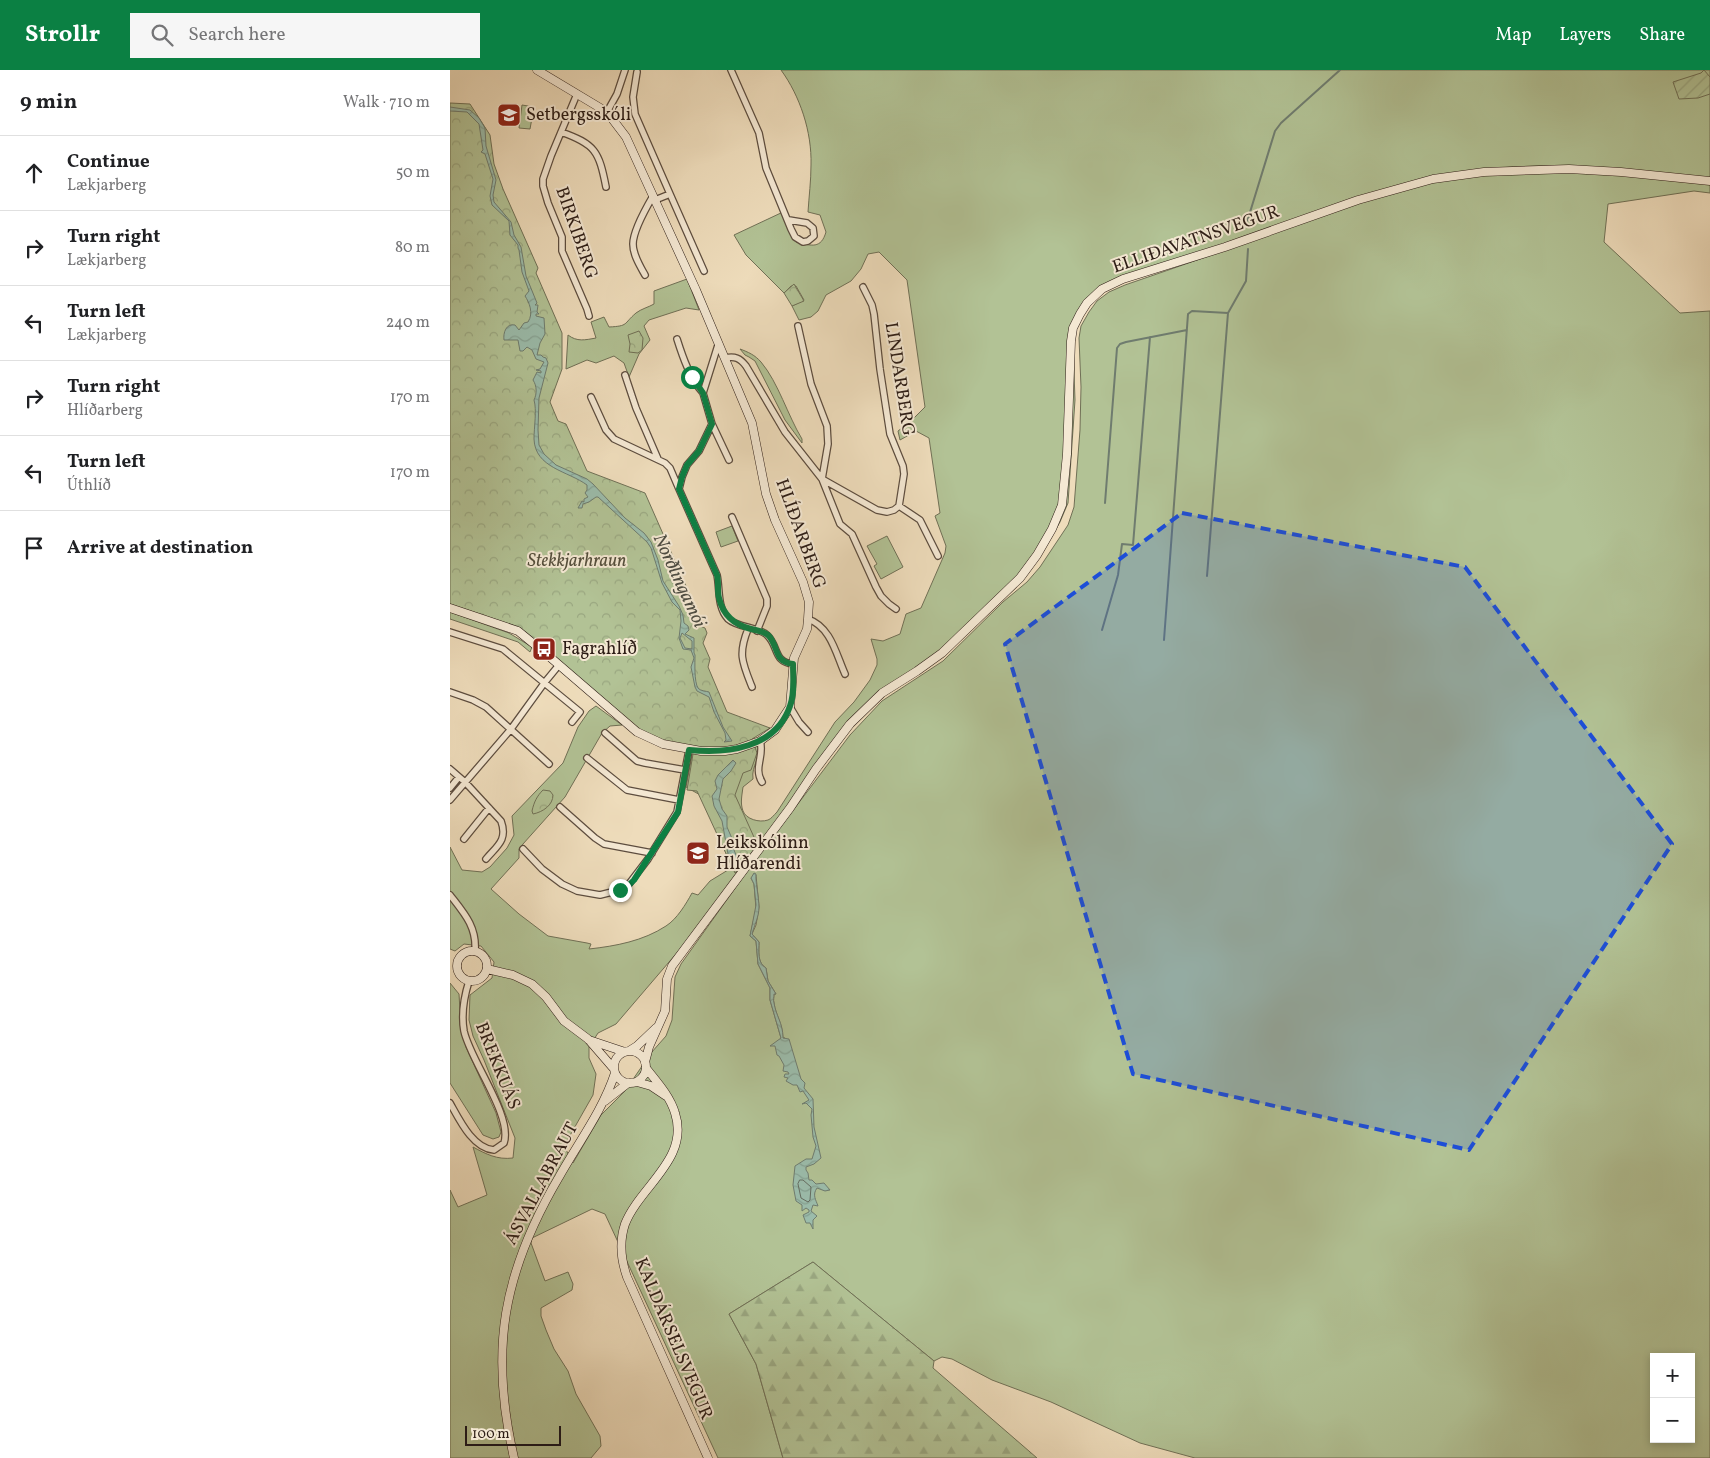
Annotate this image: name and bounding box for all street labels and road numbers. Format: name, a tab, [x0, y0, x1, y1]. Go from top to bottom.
street label: BIRKIBERG	[549, 184, 603, 282]
street label: ELLIÐAVATNSVEGUR	[1109, 200, 1283, 280]
street label: LINDARBERG	[878, 320, 920, 438]
street label: HLÍÐARBERG	[769, 476, 831, 592]
street label: BREKKUÁS	[468, 1019, 526, 1113]
street label: ÁSVALLABRAUT	[499, 1118, 585, 1250]
street label: KALDÁRSELSVEGUR	[628, 1254, 718, 1424]

